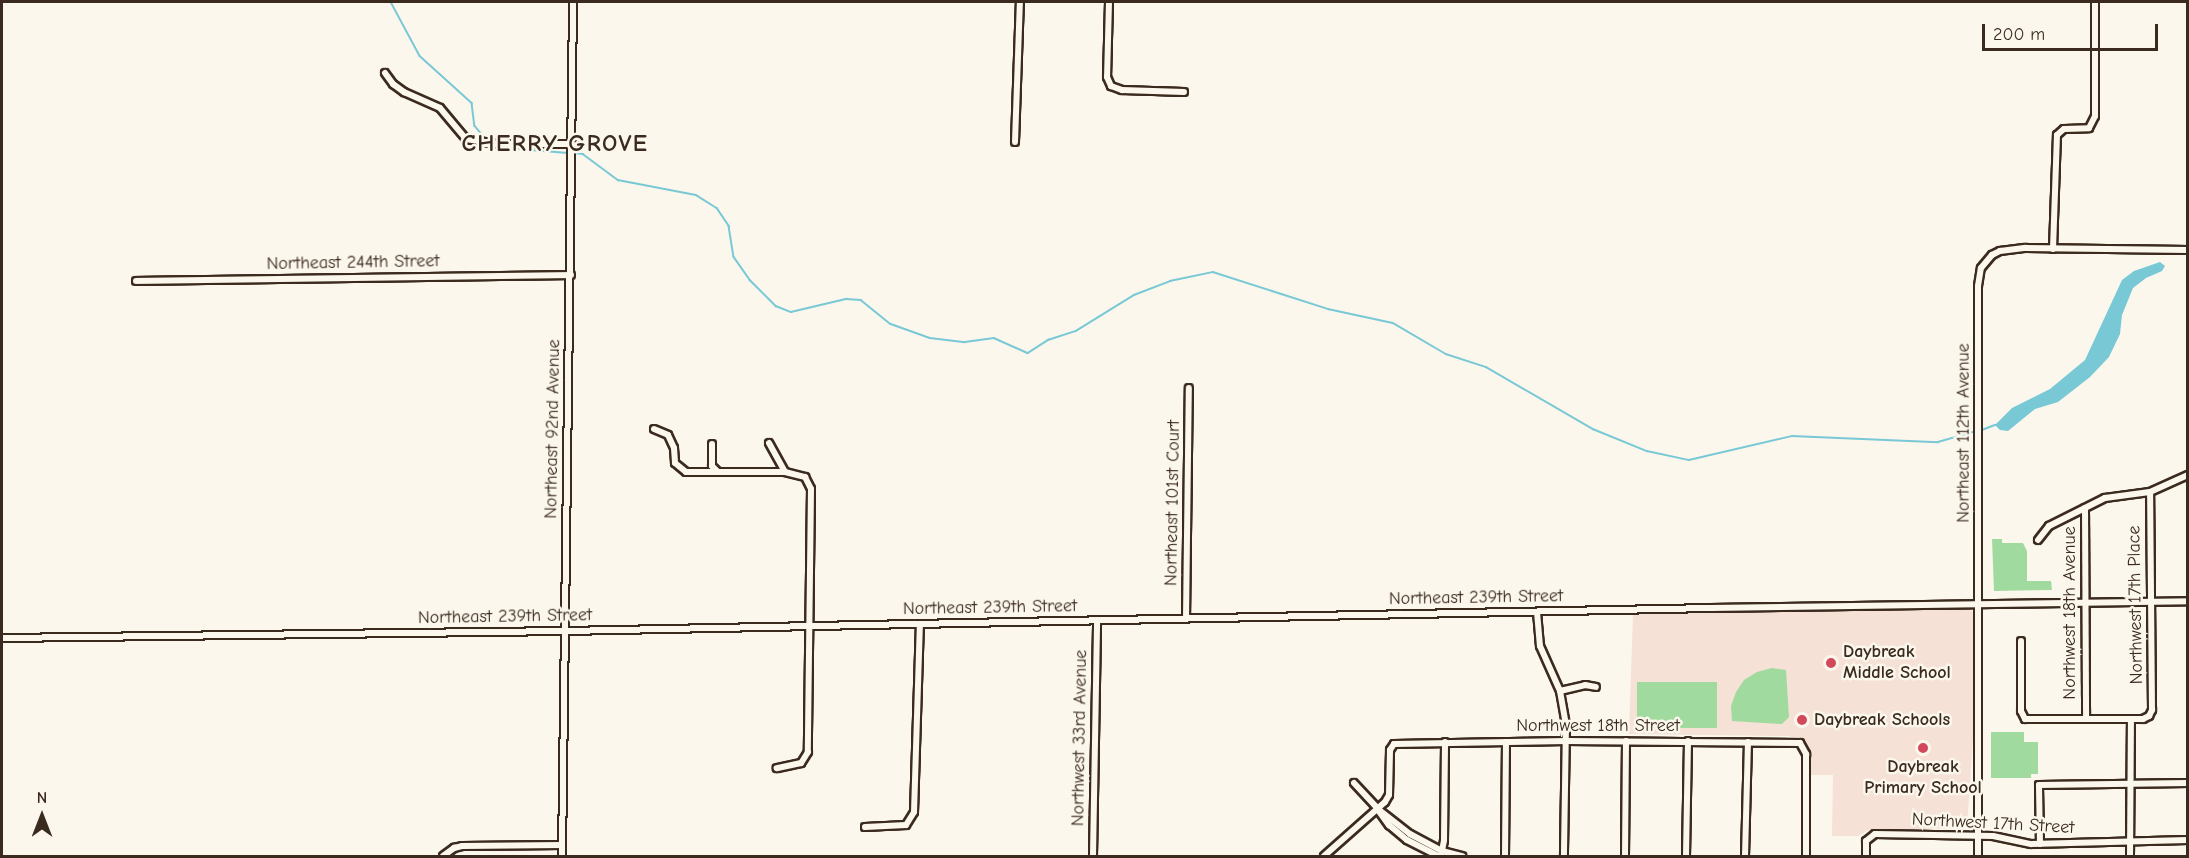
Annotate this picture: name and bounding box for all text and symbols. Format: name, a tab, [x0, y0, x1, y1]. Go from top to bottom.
scale bar	[1985, 12, 2160, 50]
text: 200 m	[1993, 24, 2045, 45]
district label: CHERRY GROVE	[461, 130, 649, 158]
street label: Northeast 244th Street	[266, 251, 440, 275]
street label: Northeast 92nd Avenue	[541, 339, 565, 519]
street label: Northeast 112th Avenue	[1953, 343, 1975, 523]
street label: Northeast 101st Court	[1161, 420, 1185, 586]
street label: Northwest 17th Place	[2124, 525, 2148, 685]
street label: Northwest 18th Avenue	[2059, 526, 2081, 700]
street label: Northeast 239th Street	[1389, 586, 1563, 610]
street label: Northeast 239th Street	[903, 596, 1077, 620]
street label: Northeast 239th Street	[418, 605, 592, 629]
place label: Daybreak Middle School	[1843, 642, 1951, 684]
street label: Northwest 33rd Avenue	[1068, 650, 1092, 826]
marker: Daybreak Middle School	[1824, 656, 1838, 670]
place label: Daybreak Schools	[1814, 709, 1950, 731]
marker: Daybreak Schools	[1795, 713, 1809, 727]
street label: Northwest 18th Street	[1516, 715, 1680, 737]
marker: Daybreak Primary School	[1916, 741, 1930, 755]
place label: Daybreak Primary School	[1864, 757, 1982, 800]
north arrow	[12, 786, 72, 846]
text: N	[37, 789, 47, 807]
street label: Northwest 17th Street	[1911, 809, 2075, 839]

